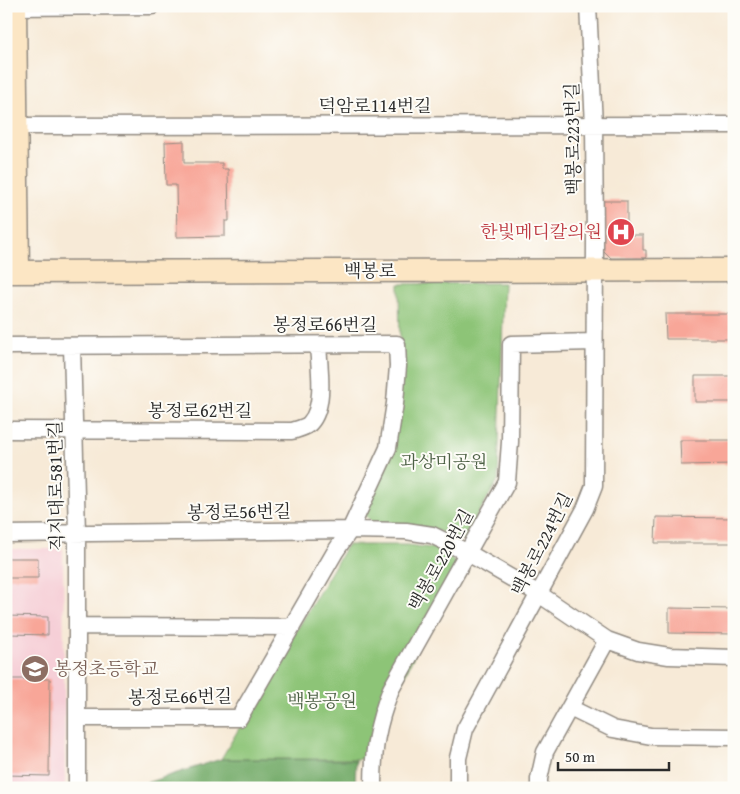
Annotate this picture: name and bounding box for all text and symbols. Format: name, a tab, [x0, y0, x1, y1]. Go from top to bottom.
street label: 백봉로223번길	[558, 82, 587, 196]
street label: 덕암로114번길	[319, 92, 431, 119]
hospital icon: 한빛메디칼의원	[606, 217, 636, 247]
place label: 한빛메디칼의원	[480, 218, 602, 245]
street label: 백봉로	[344, 257, 396, 284]
street label: 봉정로66번길	[273, 311, 377, 338]
street label: 봉정로62번길	[148, 397, 252, 424]
street label: 직지대로581번길	[41, 421, 70, 551]
park label: 과상미공원	[401, 448, 487, 475]
street label: 백봉로224번길	[504, 487, 579, 600]
street label: 봉정로56번길	[187, 497, 291, 526]
street label: 백봉로220번길	[401, 504, 480, 616]
school or university icon: 봉정초등학교	[20, 654, 50, 684]
place label: 봉정초등학교	[54, 655, 159, 682]
street label: 봉정로66번길	[128, 682, 232, 711]
park label: 백봉공원	[287, 687, 357, 714]
scale bar	[558, 739, 669, 771]
text: 50 m	[565, 746, 596, 767]

